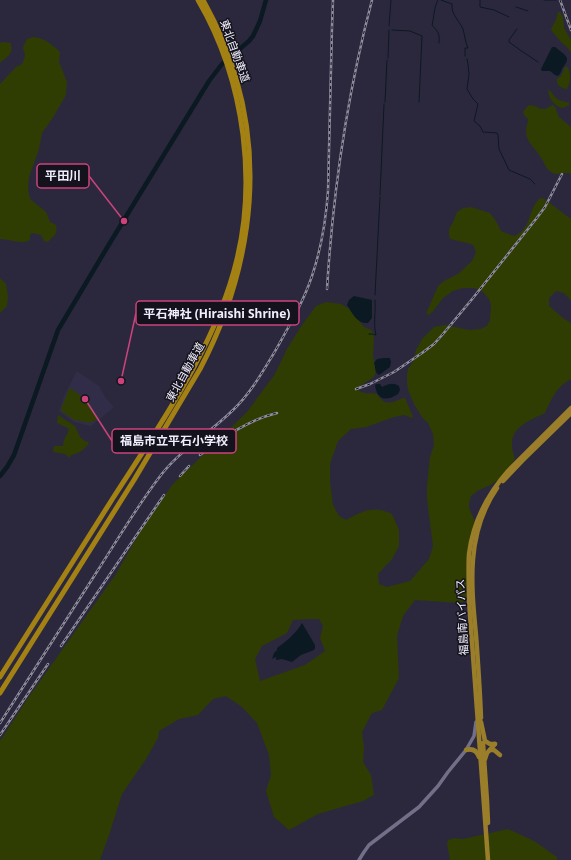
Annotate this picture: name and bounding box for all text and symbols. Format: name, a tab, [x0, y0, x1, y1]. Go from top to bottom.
street label: 東北自動車道	[217, 17, 254, 84]
callout: 平田川	[37, 164, 89, 188]
text: 平田川	[45, 167, 81, 184]
callout: 平石神社 (Hiraishi Shrine)	[136, 301, 299, 325]
text: 平石神社 (Hiraishi Shrine)	[144, 305, 290, 322]
street label: 東北自動車道	[162, 339, 207, 404]
callout: 福島市立平石小学校	[112, 429, 236, 453]
text: 福島市立平石小学校	[120, 432, 228, 449]
street label: 福島南バイパス	[452, 578, 471, 656]

